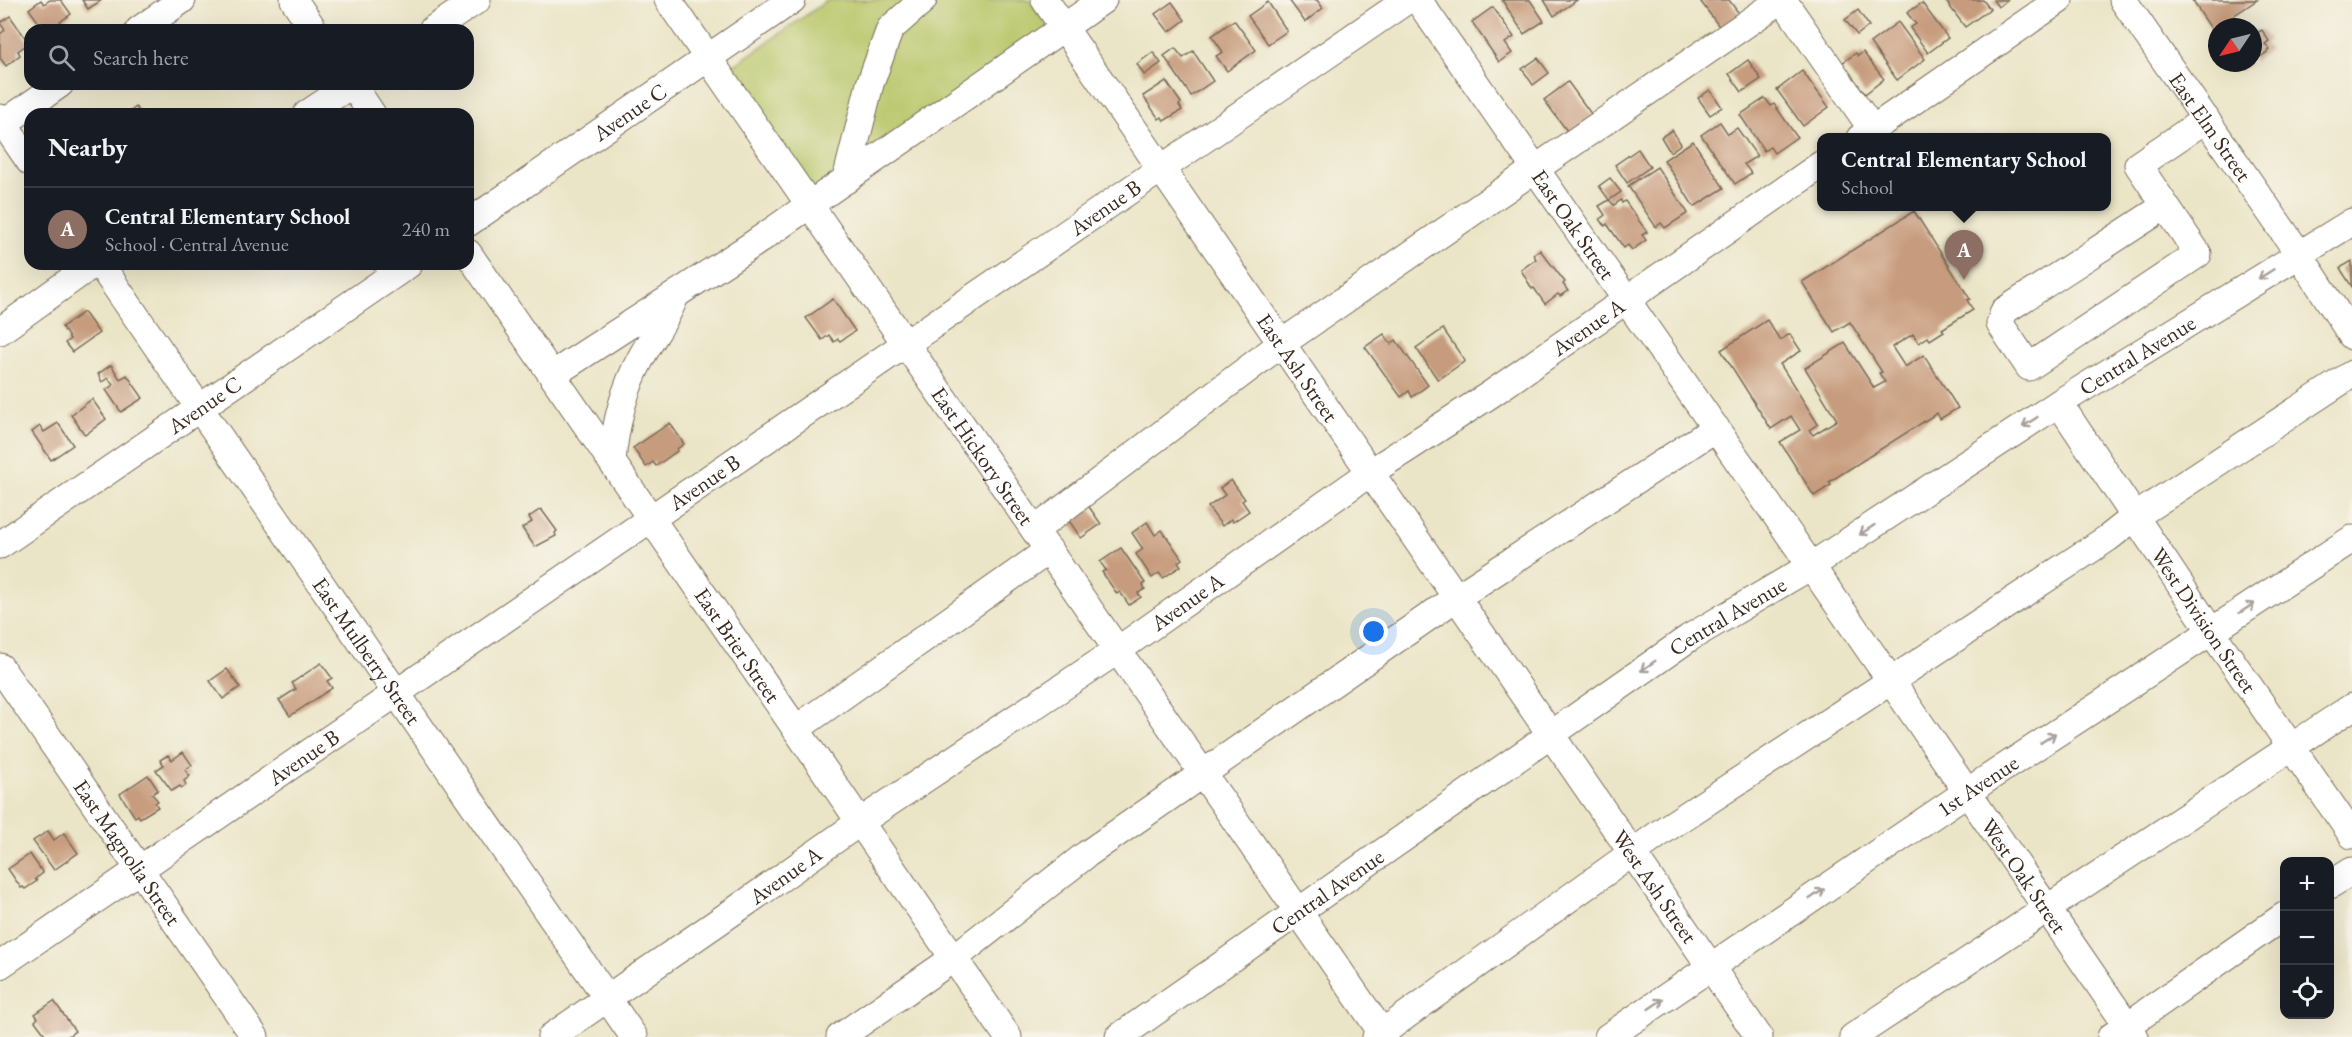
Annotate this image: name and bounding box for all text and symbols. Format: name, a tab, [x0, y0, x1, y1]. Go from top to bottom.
north arrow	[2208, 18, 2262, 72]
search box	[24, 24, 474, 90]
icon: search	[45, 41, 78, 74]
text: Search here	[93, 43, 188, 72]
street label: East Elm Street	[2163, 66, 2259, 187]
street label: Avenue C	[586, 76, 672, 148]
text: Nearby	[48, 130, 128, 164]
popup	[1817, 133, 2111, 211]
text: Central Elementary School	[1841, 145, 2087, 174]
street label: East Oak Street	[1525, 163, 1622, 285]
street label: Avenue B	[1063, 172, 1147, 242]
text: School	[1841, 174, 1893, 200]
text: Central Elementary School	[105, 202, 350, 231]
text: A	[60, 216, 75, 242]
text: 240 m	[402, 216, 450, 242]
pin: A	[1944, 230, 1984, 280]
text: School · Central Avenue	[105, 231, 289, 257]
one-way arrow	[2258, 269, 2275, 281]
street label: Avenue A	[1545, 291, 1631, 363]
street label: East Ash Street	[1250, 307, 1346, 427]
street label: Central Avenue	[2073, 308, 2201, 402]
street label: Avenue C	[161, 369, 247, 441]
street label: East Hickory Street	[925, 381, 1041, 531]
one-way arrow	[2022, 416, 2039, 428]
street label: Avenue B	[662, 447, 746, 517]
one-way arrow	[1859, 524, 1876, 536]
street label: West Division Street	[2145, 541, 2264, 698]
street label: Avenue A	[1144, 565, 1230, 638]
street label: Central Avenue	[1663, 569, 1792, 662]
street label: East Mulberry Street	[306, 571, 428, 730]
street label: East Brier Street	[688, 582, 788, 708]
one-way arrow	[2238, 602, 2254, 614]
your location	[1359, 617, 1388, 646]
one-way arrow	[1641, 660, 1657, 672]
street label: Avenue B	[261, 722, 345, 792]
one-way arrow	[2040, 732, 2056, 744]
street label: 1st Avenue	[1931, 748, 2024, 823]
street label: East Magnolia Street	[67, 774, 188, 931]
street label: West Oak Street	[1975, 812, 2074, 939]
street label: West Ash Street	[1606, 824, 1704, 949]
street label: Avenue A	[742, 839, 828, 911]
street label: Central Avenue	[1265, 841, 1390, 941]
map controls	[2280, 857, 2334, 1019]
button: +	[2280, 857, 2334, 911]
one-way arrow	[1808, 888, 1825, 900]
button: −	[2280, 911, 2334, 965]
button: locate	[2280, 965, 2334, 1019]
one-way arrow	[1647, 998, 1664, 1010]

